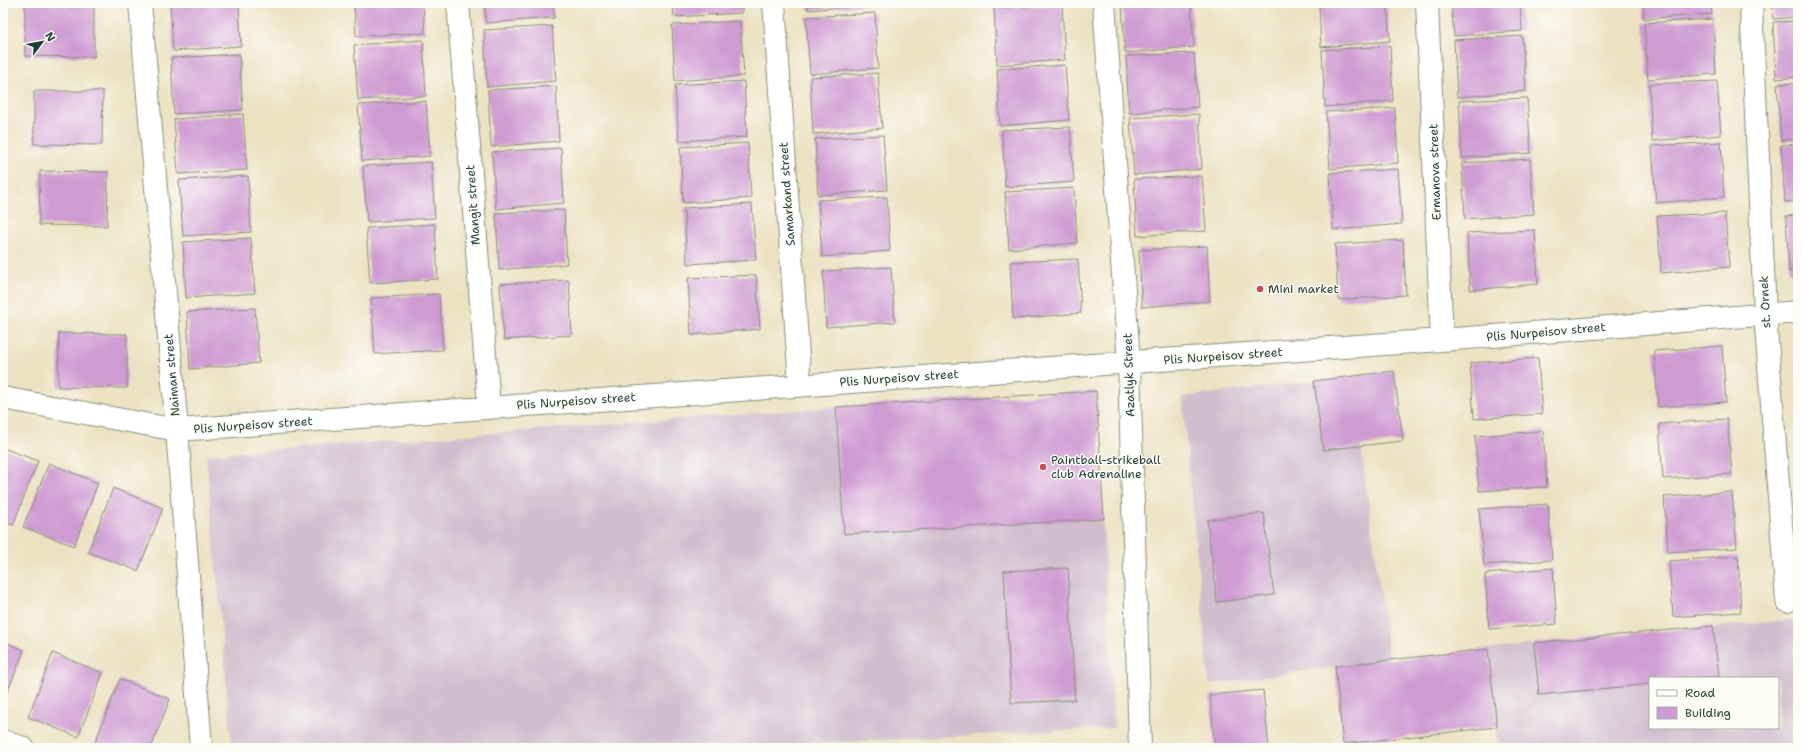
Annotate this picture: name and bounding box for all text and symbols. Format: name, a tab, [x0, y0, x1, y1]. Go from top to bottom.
north arrow	[22, 22, 62, 62]
text: N	[41, 29, 59, 45]
street label: Ermanova street	[1425, 123, 1445, 221]
street label: Samarkand street	[775, 141, 799, 247]
street label: Mangit street	[462, 164, 484, 246]
street label: st. Ornek	[1756, 275, 1774, 329]
place label: Mini market	[1268, 281, 1339, 297]
marker: Mini market	[1255, 284, 1265, 294]
street label: Plis Nurpeisov street	[1486, 319, 1606, 345]
street label: Naiman street	[160, 333, 184, 417]
street label: Azatlyk Street	[1120, 333, 1138, 417]
street label: Plis Nurpeisov street	[1163, 344, 1283, 368]
street label: Plis Nurpeisov street	[839, 366, 959, 390]
street label: Plis Nurpeisov street	[516, 389, 636, 413]
street label: Plis Nurpeisov street	[193, 413, 313, 437]
place label: Paintball-strikeball club Adrenaline	[1051, 452, 1161, 482]
marker: Paintball-strikeball club Adrenaline	[1038, 462, 1048, 472]
legend	[1649, 677, 1779, 729]
text: Road	[1685, 685, 1716, 701]
text: Building	[1685, 705, 1731, 721]

